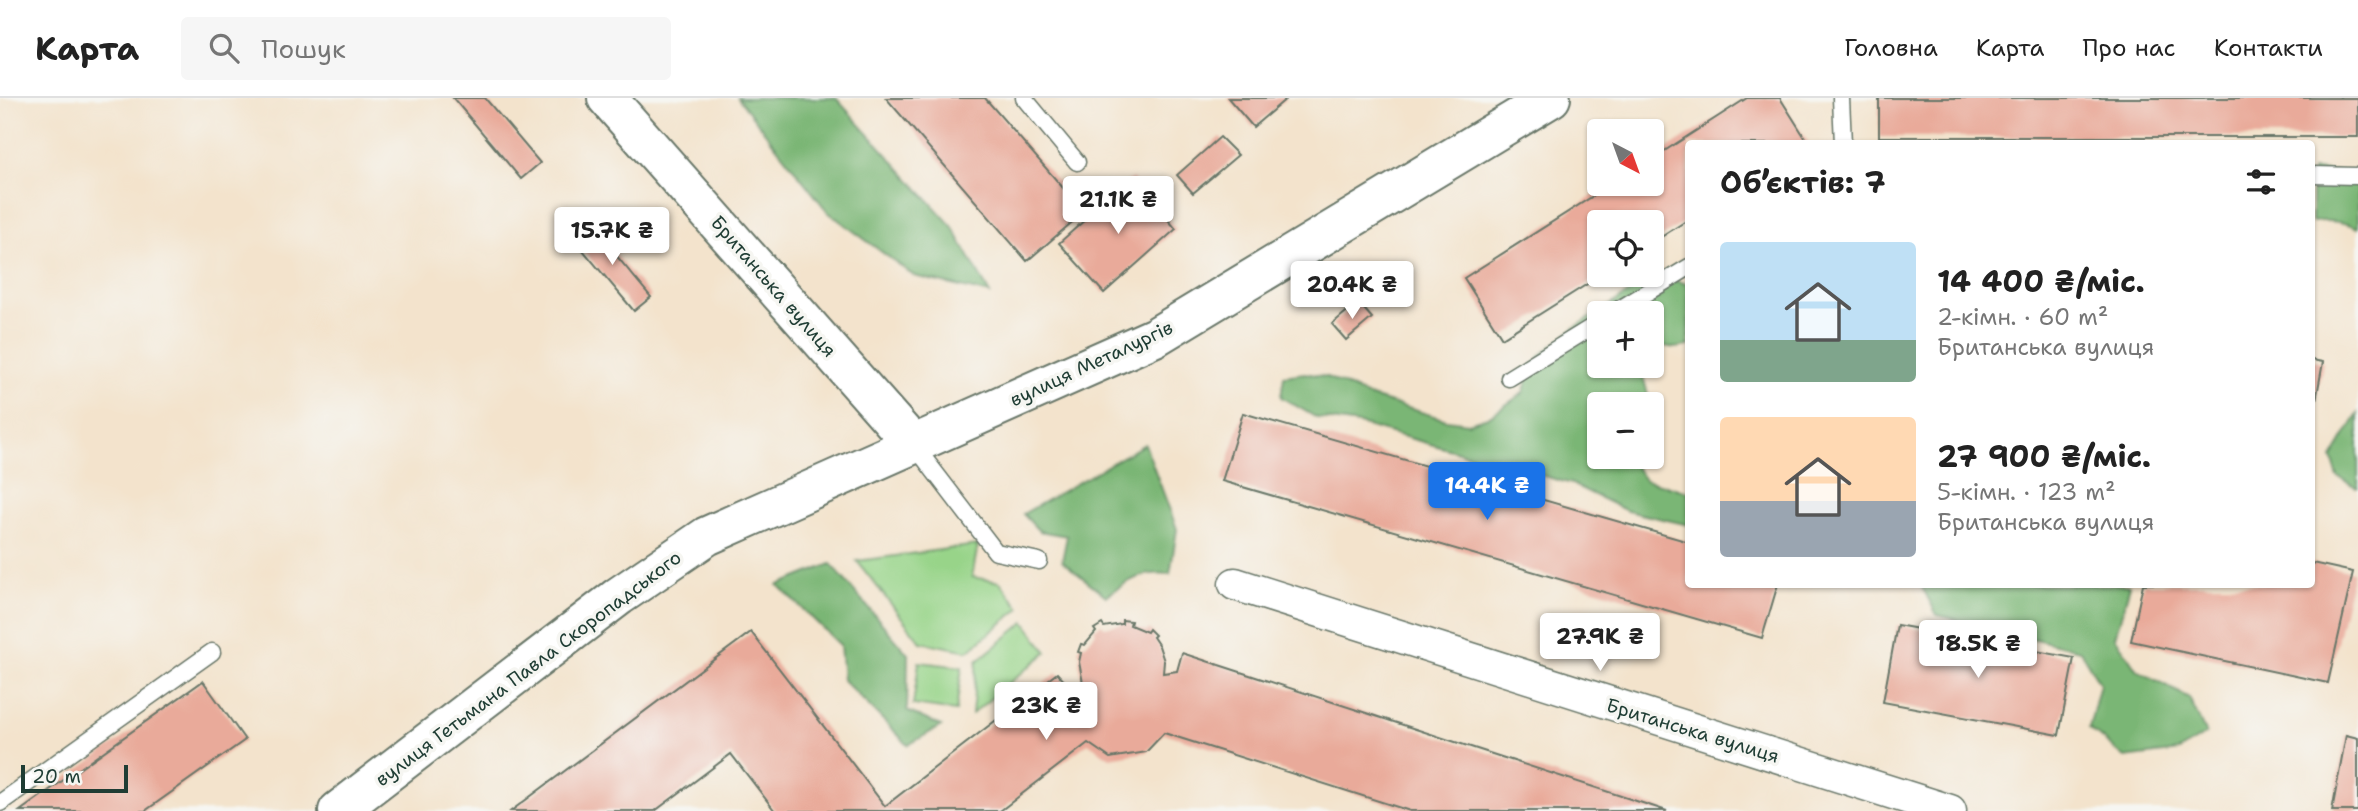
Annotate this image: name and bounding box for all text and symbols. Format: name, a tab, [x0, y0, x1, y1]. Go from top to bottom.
search box	[181, 17, 671, 80]
text: Карта	[35, 26, 139, 71]
icon: search	[205, 29, 243, 67]
text: Пошук	[261, 31, 346, 66]
text: Головна	[1844, 32, 1938, 64]
text: Карта	[1976, 32, 2045, 64]
text: Про нас	[2083, 32, 2176, 64]
text: Контакти	[2214, 32, 2323, 64]
north arrow	[1587, 119, 1664, 196]
map controls	[1587, 119, 1664, 469]
text: Об’єктів: 7	[1720, 162, 1886, 203]
icon: filters	[2242, 163, 2280, 201]
pin: 21.1K ₴	[1053, 176, 1183, 236]
text: 21.1K ₴	[1079, 184, 1157, 214]
pin: 15.7K ₴	[547, 208, 677, 267]
street label: Британська вулиця	[705, 210, 842, 362]
button: locate	[1587, 210, 1664, 287]
text: 15.7K ₴	[570, 215, 654, 245]
text: 14 400 ₴/міс.	[1937, 261, 2145, 302]
pin: 20.4K ₴	[1287, 262, 1417, 321]
text: 20.4K ₴	[1307, 269, 1397, 299]
icon: home	[1776, 270, 1860, 354]
button: +	[1587, 301, 1664, 378]
text: 2-кімн. · 60 m²	[1937, 302, 2108, 332]
street label: вулиця Металургів	[1006, 315, 1177, 412]
text: Британська вулиця	[1937, 332, 2154, 362]
button: −	[1587, 392, 1664, 469]
text: 27 900 ₴/міс.	[1937, 436, 2151, 477]
icon: home	[1776, 445, 1860, 529]
pin: 14.4K ₴	[1422, 462, 1552, 522]
text: 14.4K ₴	[1444, 470, 1530, 500]
text: 5-кімн. · 123 m²	[1937, 477, 2116, 507]
text: Британська вулиця	[1937, 507, 2154, 537]
street label: вулиця Гетьмана Павла Скоропадського	[370, 545, 686, 792]
pin: 27.9K ₴	[1535, 614, 1665, 673]
pin: 18.5K ₴	[1913, 620, 2043, 680]
text: 27.9K ₴	[1556, 621, 1644, 651]
text: 18.5K ₴	[1935, 628, 2021, 658]
pin: 23K ₴	[997, 682, 1095, 742]
text: 23K ₴	[1010, 690, 1082, 720]
street label: Британська вулиця	[1603, 692, 1782, 769]
scale bar	[21, 762, 128, 794]
text: 20 m	[32, 764, 81, 789]

